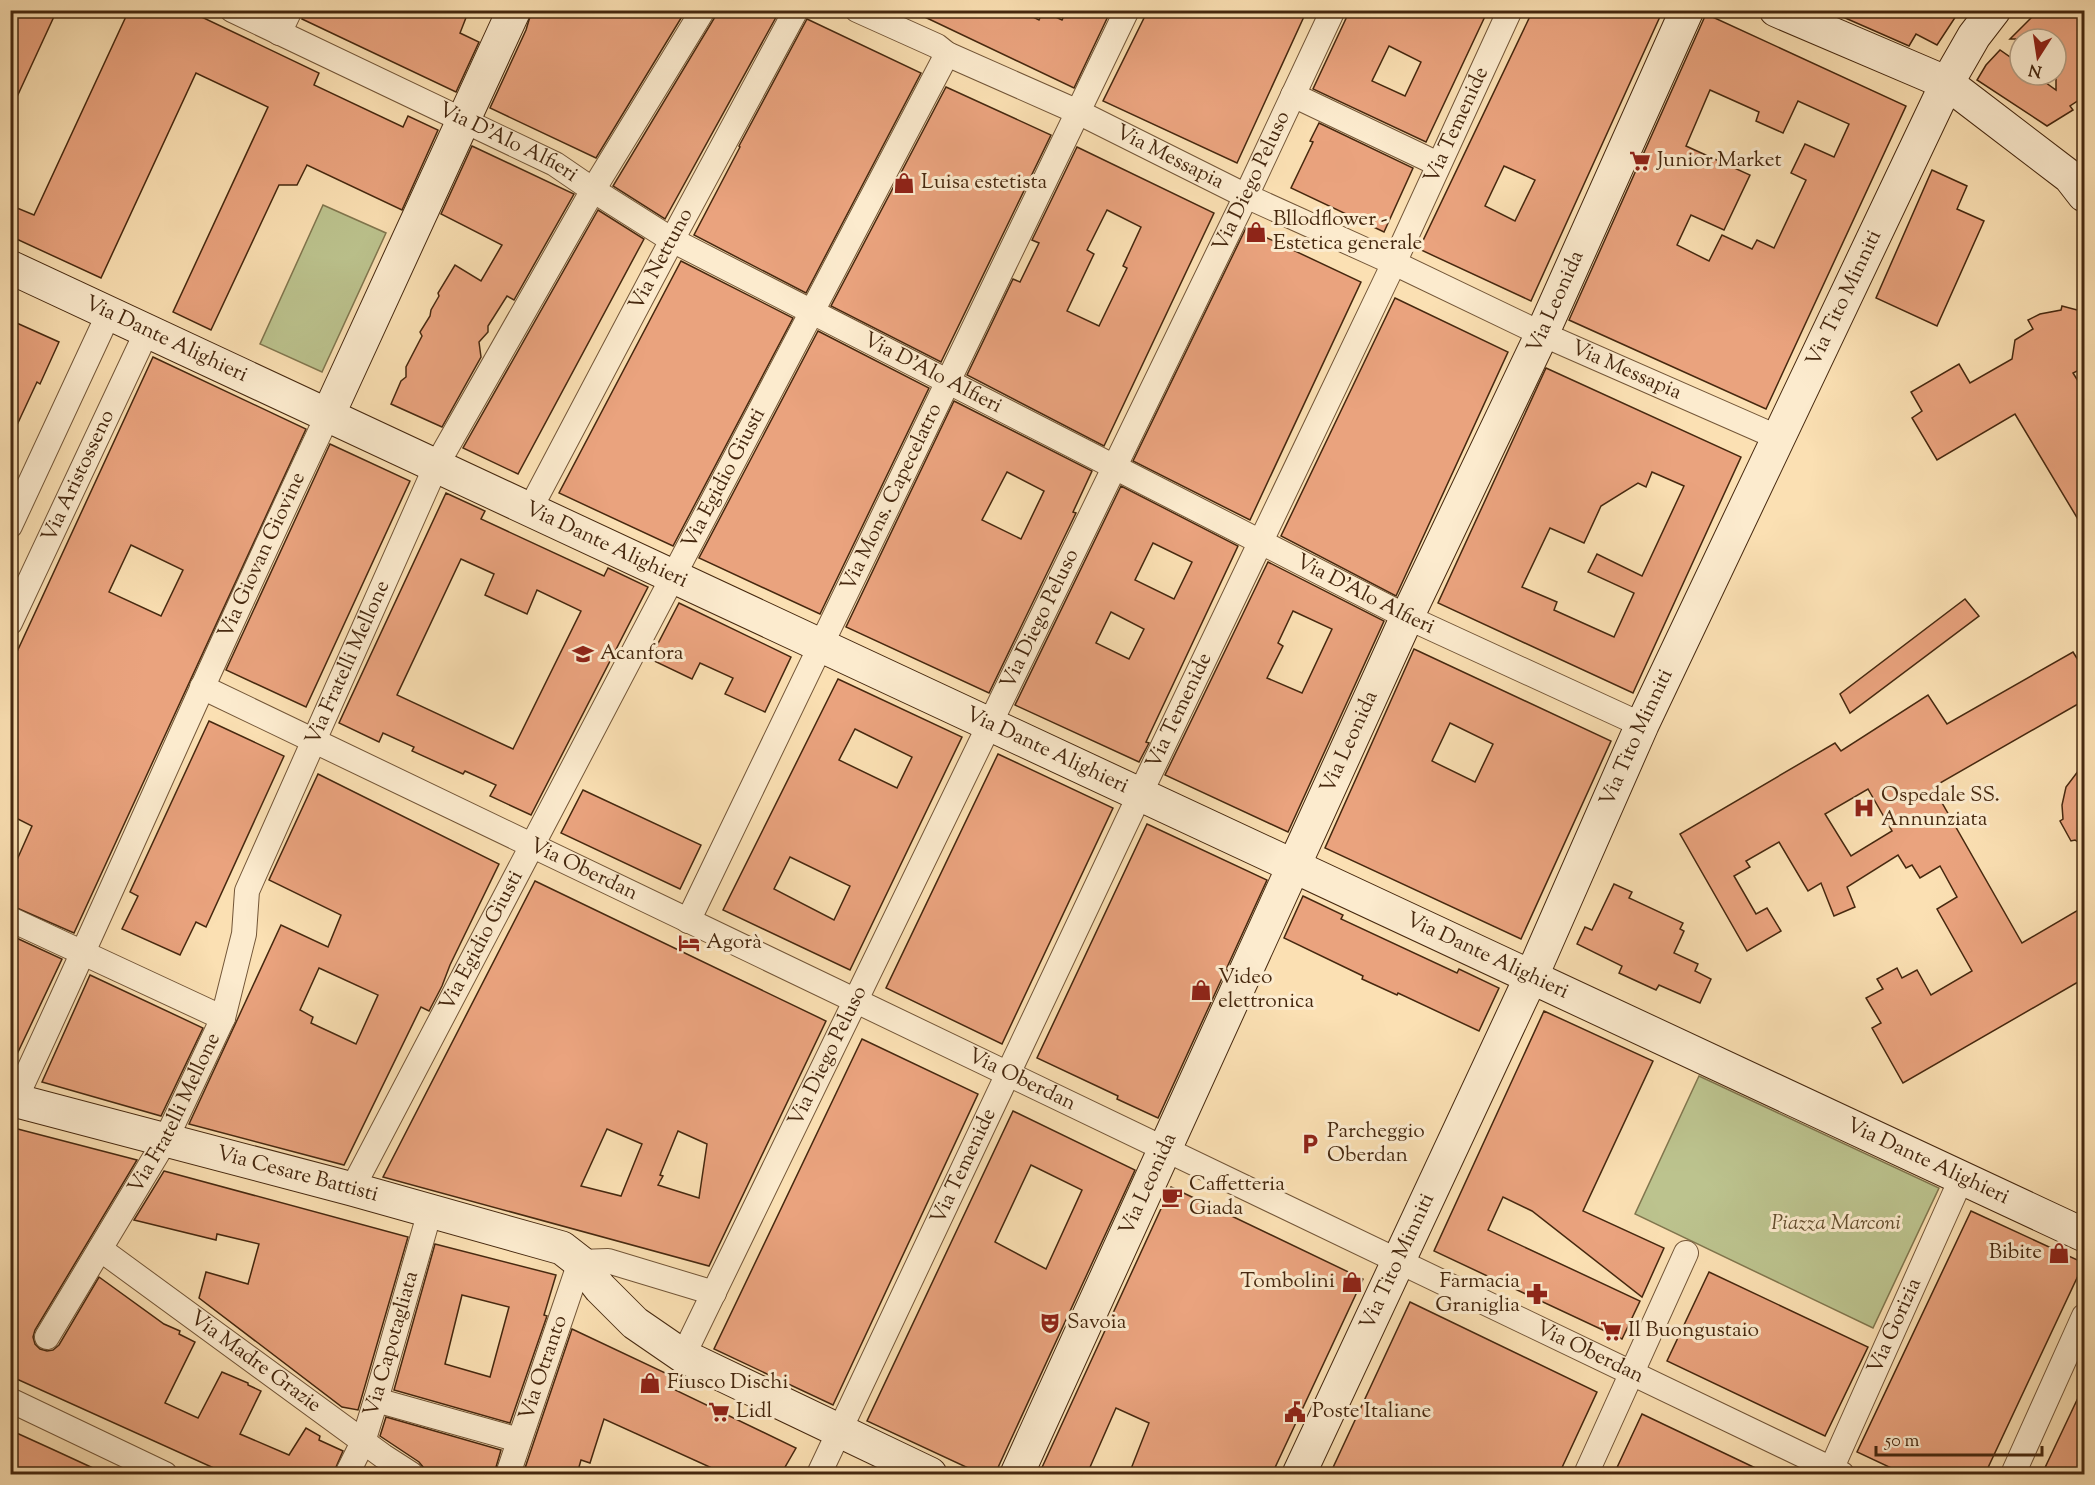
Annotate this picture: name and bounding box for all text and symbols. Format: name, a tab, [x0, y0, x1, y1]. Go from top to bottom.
north arrow	[2008, 27, 2068, 87]
text: N	[2027, 57, 2044, 82]
street label: Via Temenide	[1417, 62, 1497, 189]
street label: Via D'Alo Alfieri	[433, 95, 584, 190]
street label: Via Diego Peluso	[1206, 106, 1298, 257]
street label: Via Messapia	[1110, 118, 1229, 198]
place label: Junior Market	[1656, 146, 1782, 176]
supermarket icon: Junior Market	[1628, 149, 1652, 173]
place label: Luisa estetista	[921, 168, 1048, 198]
shop icon: Luisa estetista	[892, 171, 916, 195]
street label: Via Nettuno	[622, 203, 701, 316]
place label: Bllodflower - Estetica generale	[1273, 205, 1422, 259]
shop icon: Bllodflower - Estetica generale	[1244, 220, 1268, 244]
street label: Via Tito Minniti	[1799, 225, 1890, 372]
street label: Via Leonida	[1520, 246, 1592, 358]
street label: Via Dante Alighieri	[79, 289, 252, 391]
street label: Via D'Alo Alfieri	[858, 325, 1007, 422]
street label: Via Messapia	[1566, 333, 1686, 408]
street label: Via Mons. Capecelatro	[834, 399, 950, 597]
street label: Via Egidio Giusti	[675, 403, 774, 554]
street label: Via Aristosseno	[35, 405, 123, 548]
street label: Via Giovan Giovine	[211, 467, 314, 644]
street label: Via Dante Alighieri	[520, 494, 693, 596]
street label: Via Diego Peluso	[994, 544, 1087, 694]
street label: Via D'Alo Alfieri	[1290, 547, 1439, 643]
street label: Via Fratelli Mellone	[299, 576, 398, 750]
place label: Acanfora	[600, 639, 684, 669]
school or university icon: Acanfora	[571, 642, 595, 666]
street label: Via Temenide	[1139, 648, 1220, 774]
street label: Via Tito Minniti	[1593, 664, 1681, 811]
street label: Via Leonida	[1314, 686, 1387, 798]
street label: Via Dante Alighieri	[960, 700, 1133, 802]
place label: Ospedale SS. Annunziata	[1881, 781, 2000, 835]
hospital icon: Ospedale SS. Annunziata	[1852, 796, 1876, 820]
street label: Via Oberdan	[524, 831, 643, 909]
street label: Via Egidio Giusti	[433, 865, 531, 1017]
street label: Via Dante Alighieri	[1401, 905, 1573, 1007]
place label: Agorà	[706, 928, 762, 958]
hotel icon: Agorà	[677, 931, 701, 955]
place label: Video elettronica	[1218, 963, 1314, 1017]
shop icon: Video elettronica	[1189, 978, 1213, 1002]
street label: Via Diego Peluso	[782, 981, 875, 1132]
street label: Via Fratelli Mellone	[121, 1028, 229, 1200]
street label: Via Oberdan	[962, 1041, 1081, 1119]
street label: Via Temenide	[924, 1103, 1004, 1230]
street label: Via Dante Alighieri	[1841, 1111, 2014, 1213]
place label: Parcheggio Oberdan	[1327, 1117, 1425, 1171]
street label: Via Leonida	[1112, 1128, 1185, 1241]
parking icon: Parcheggio Oberdan	[1298, 1132, 1322, 1156]
street label: Via Cesare Battisti	[213, 1139, 382, 1211]
place label: Caffetteria Giada	[1189, 1170, 1285, 1224]
cafe icon: Caffetteria Giada	[1160, 1185, 1184, 1209]
street label: Via Tito Minniti	[1353, 1189, 1443, 1335]
park label: Piazza Marconi	[1771, 1209, 1901, 1239]
place label: Bibite	[1989, 1238, 2042, 1268]
shop icon: Bibite	[2047, 1241, 2071, 1265]
street label: Via Capotagliata	[357, 1267, 427, 1420]
place label: Tombolini	[1240, 1267, 1335, 1297]
place label: Farmacia Graniglia	[1435, 1267, 1520, 1321]
shop icon: Tombolini	[1340, 1270, 1364, 1294]
street label: Via Gorizia	[1861, 1273, 1930, 1379]
pharmacy icon: Farmacia Graniglia	[1525, 1282, 1549, 1306]
street label: Via Madre Grazie	[183, 1304, 327, 1421]
place label: Savoia	[1067, 1308, 1127, 1338]
street label: Via Otranto	[512, 1311, 576, 1425]
theatre icon: Savoia	[1038, 1311, 1062, 1335]
street label: Via Oberdan	[1530, 1314, 1649, 1392]
place label: Il Buongustaio	[1628, 1316, 1759, 1346]
supermarket icon: Il Buongustaio	[1599, 1319, 1623, 1343]
place label: Fiusco Dischi	[667, 1368, 789, 1398]
shop icon: Fiusco Dischi	[638, 1371, 662, 1395]
place label: Lidl	[736, 1397, 772, 1427]
place label: Poste Italiane	[1312, 1397, 1431, 1427]
supermarket icon: Lidl	[707, 1400, 731, 1424]
public building icon: Poste Italiane	[1283, 1400, 1307, 1424]
scale bar	[1876, 1419, 2042, 1457]
text: 50 m	[1884, 1429, 1920, 1455]

